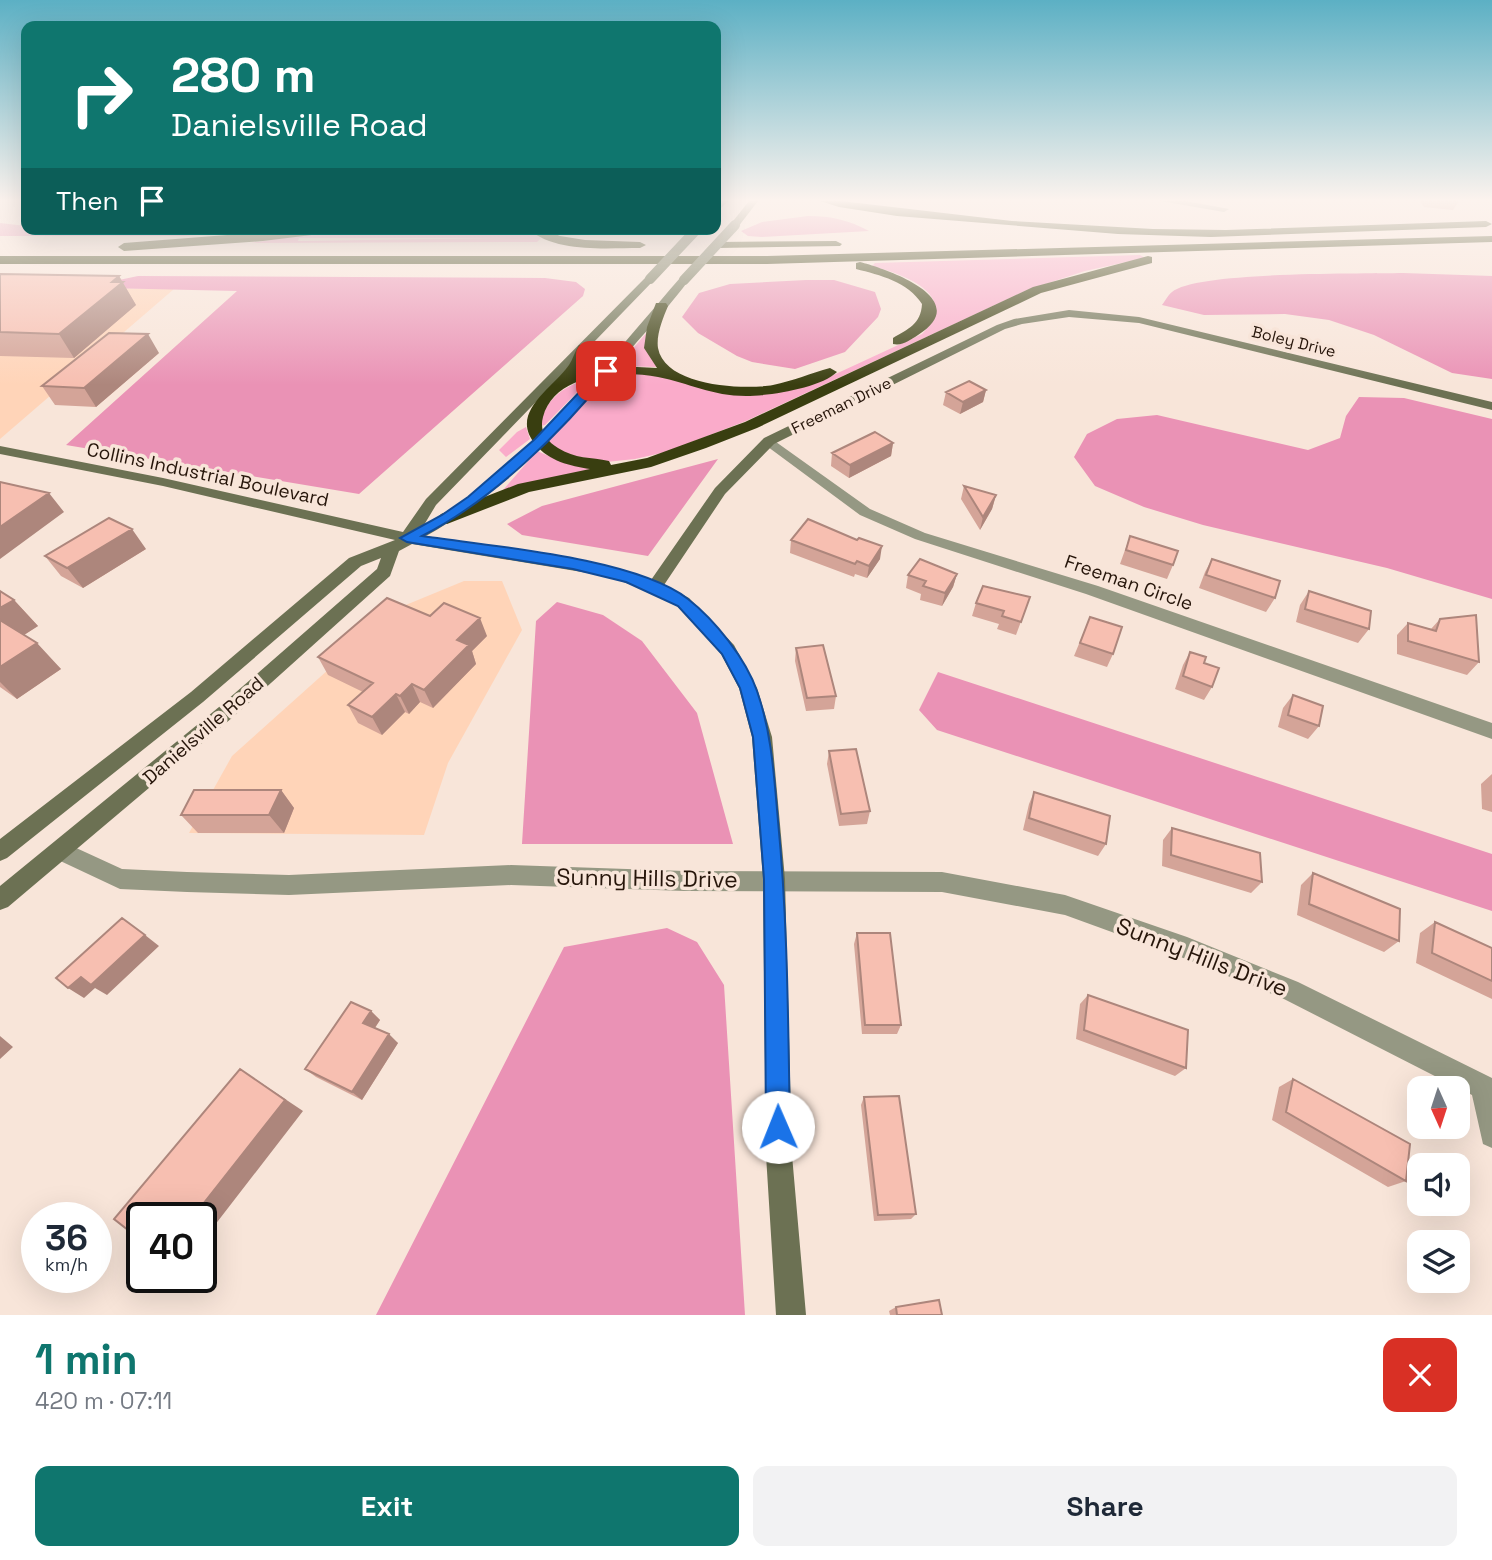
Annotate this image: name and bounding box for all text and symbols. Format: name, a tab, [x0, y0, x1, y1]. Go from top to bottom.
text: 280 m	[171, 44, 316, 106]
icon: right	[56, 49, 147, 140]
text: Danielsville Road	[171, 105, 428, 145]
icon: arrive	[133, 182, 171, 220]
text: Then	[56, 184, 119, 218]
street label: Boley Drive	[1250, 321, 1338, 362]
pin	[576, 341, 636, 401]
icon: arrive	[587, 352, 625, 390]
street label: Freeman Drive	[788, 372, 895, 439]
street label: Collins Industrial Boulevard	[85, 437, 331, 512]
street label: Freeman Circle	[1061, 549, 1196, 616]
street label: Danielsville Road	[138, 671, 269, 790]
street label: Sunny Hills Drive	[556, 861, 738, 895]
street label: Sunny Hills Drive	[1112, 911, 1292, 1003]
north arrow	[1407, 1076, 1470, 1139]
map controls	[1407, 1076, 1470, 1293]
position arrow	[741, 1090, 815, 1164]
button: sound	[1407, 1153, 1470, 1216]
speed limit sign: 40	[126, 1202, 217, 1293]
text: 36	[45, 1216, 88, 1260]
button: layers	[1407, 1230, 1470, 1293]
text: km/h	[45, 1253, 88, 1276]
text: 1 min	[35, 1333, 138, 1386]
button: close	[1383, 1338, 1457, 1412]
text: 420 m · 07:11	[35, 1386, 172, 1416]
button: Exit	[35, 1466, 739, 1546]
button: Share	[753, 1466, 1457, 1546]

